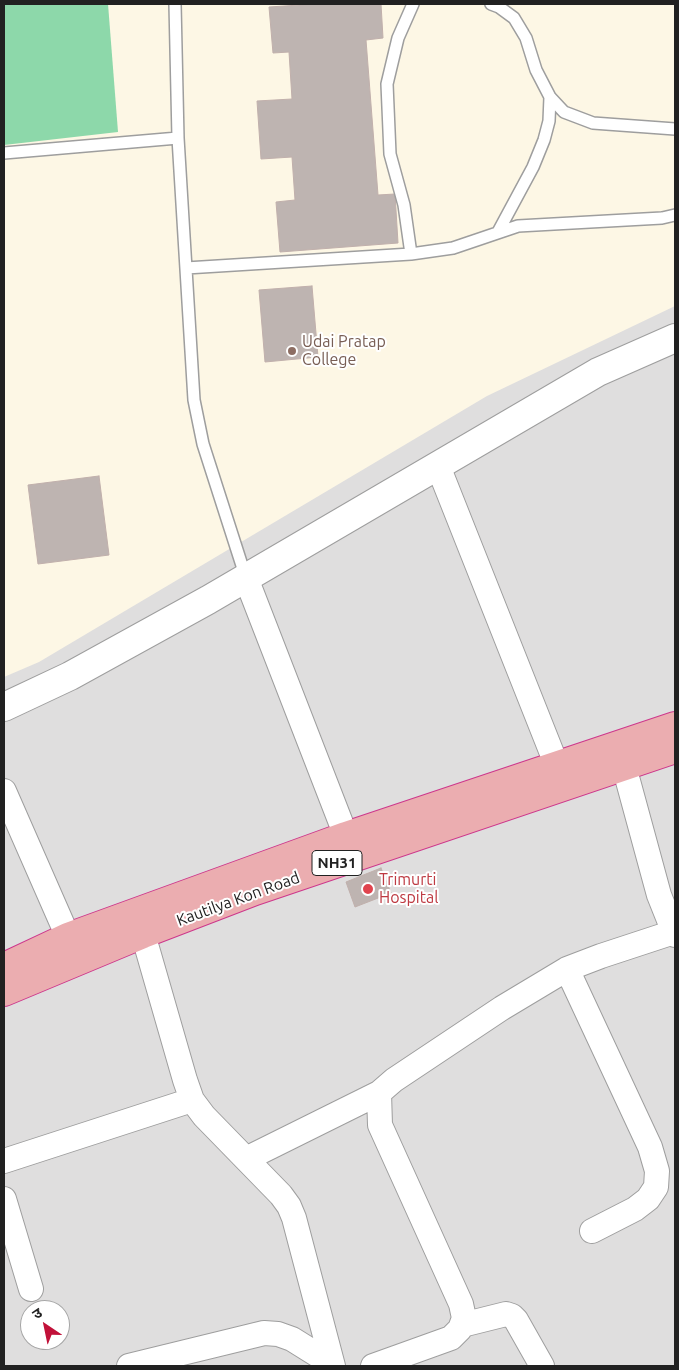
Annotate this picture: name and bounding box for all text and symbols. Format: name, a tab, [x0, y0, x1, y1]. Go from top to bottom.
place label: Udai Pratap College	[302, 332, 386, 370]
marker: Udai Pratap College	[286, 345, 298, 357]
road number: NH31	[312, 850, 362, 876]
street label: Kautilya Kon Road	[174, 868, 302, 930]
place label: Trimurti Hospital	[379, 870, 438, 908]
marker: Trimurti Hospital	[361, 882, 375, 896]
north arrow	[20, 1300, 70, 1350]
text: उ	[29, 1304, 45, 1322]

